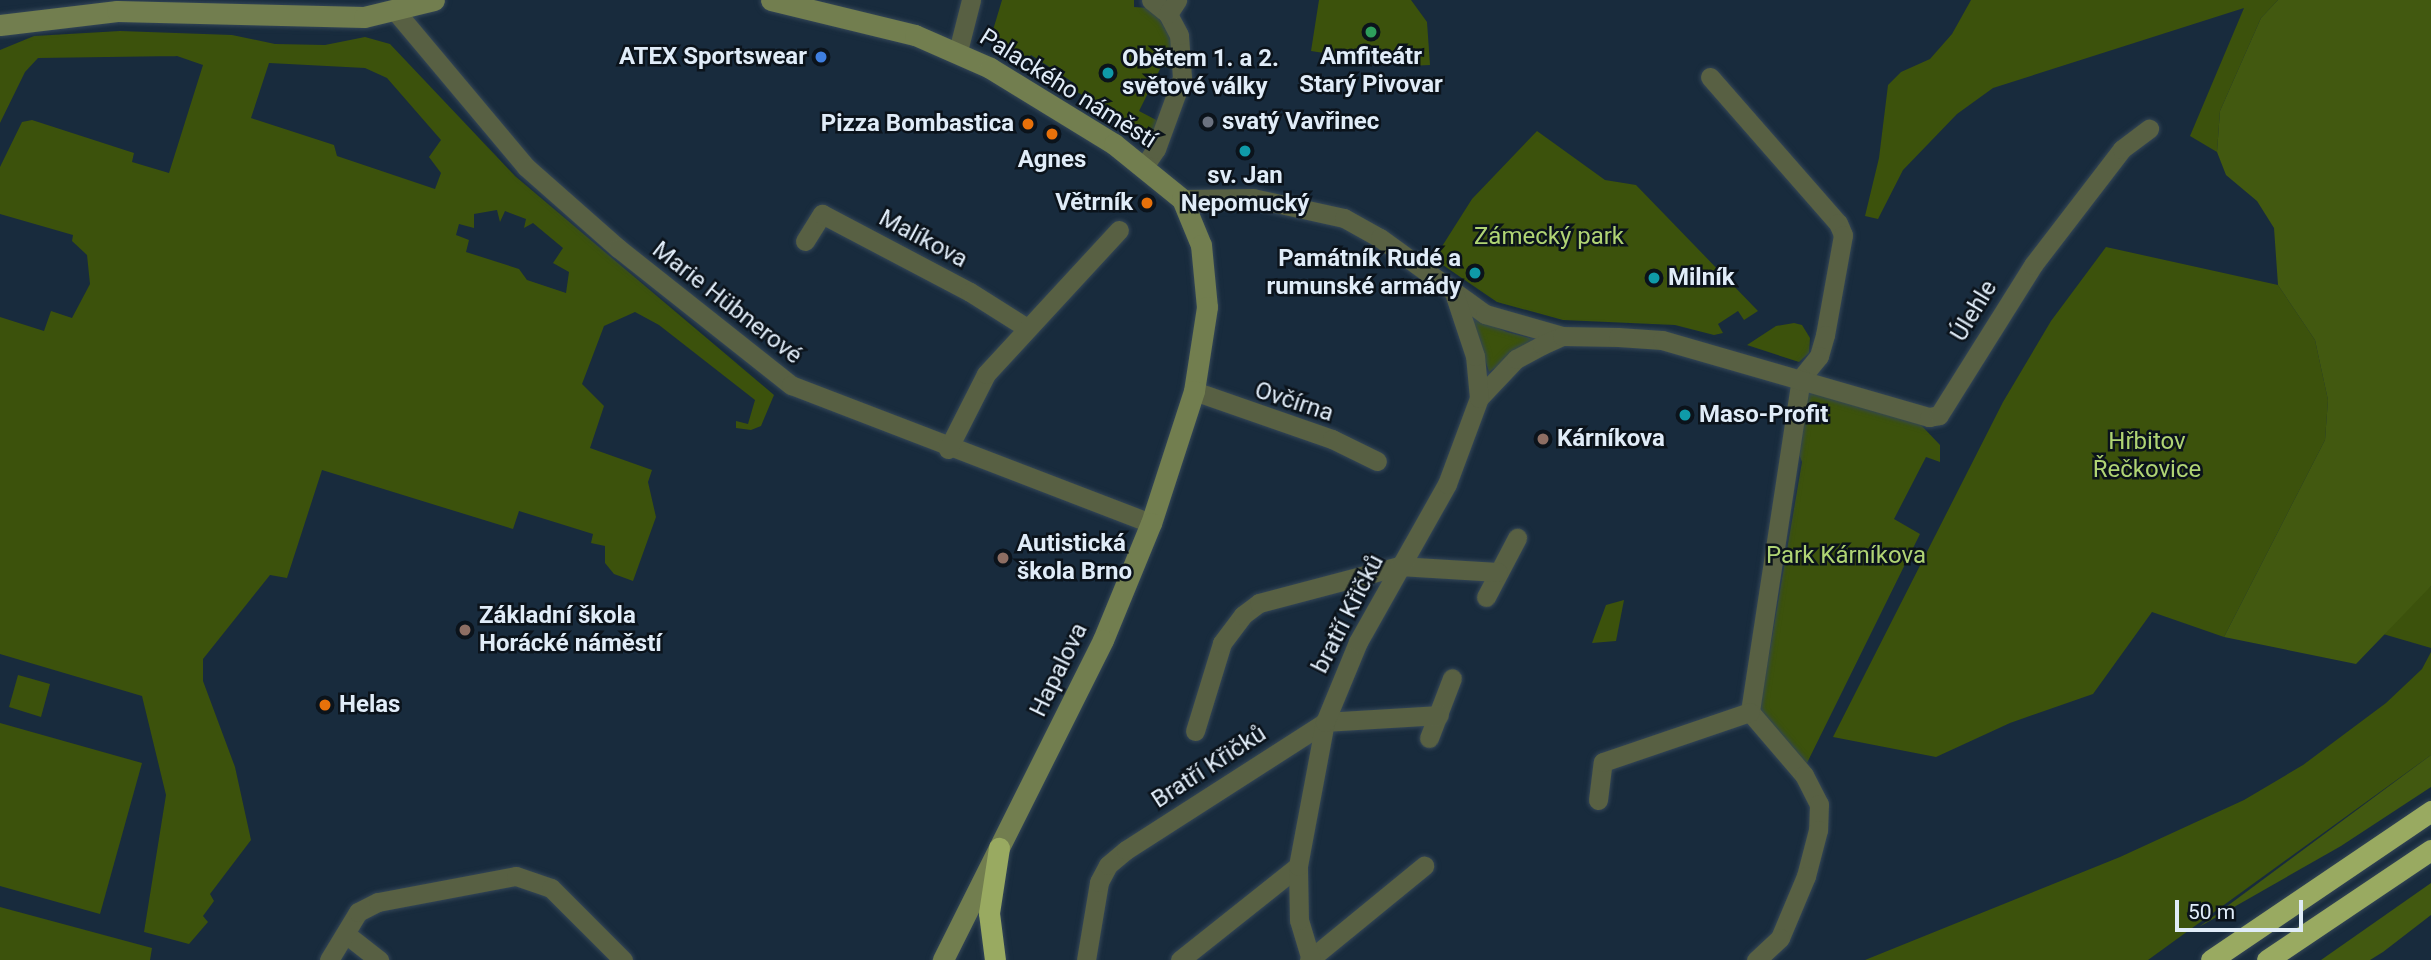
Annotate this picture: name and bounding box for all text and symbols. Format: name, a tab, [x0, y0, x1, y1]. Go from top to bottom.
street label: Palackého náměstí	[974, 23, 1162, 155]
marker: Amfiteátr Starý Pivovar	[1363, 24, 1379, 40]
place label: ATEX Sportswear	[619, 43, 807, 71]
place label: Amfiteátr Starý Pivovar	[1299, 43, 1443, 99]
place label: Obětem 1. a 2. světové války	[1122, 45, 1279, 101]
marker: ATEX Sportswear	[813, 49, 829, 65]
marker: Obětem 1. a 2. světové války	[1100, 65, 1116, 81]
place label: svatý Vavřinec	[1222, 108, 1379, 136]
place label: Pizza Bombastica	[821, 110, 1014, 138]
marker: svatý Vavřinec	[1200, 114, 1216, 130]
marker: Pizza Bombastica	[1020, 116, 1036, 132]
marker: Agnes	[1044, 126, 1060, 142]
marker: sv. Jan Nepomucký	[1237, 143, 1253, 159]
place label: Agnes	[1018, 146, 1086, 174]
place label: sv. Jan Nepomucký	[1181, 162, 1309, 218]
place label: Větrník	[1055, 189, 1133, 217]
marker: Větrník	[1139, 195, 1155, 211]
street label: Malíkova	[874, 204, 972, 274]
park label: Zámecký park	[1474, 223, 1624, 251]
street label: Marie Hübnerové	[646, 236, 808, 370]
place label: Památník Rudé a rumunské armády	[1266, 245, 1461, 301]
place label: Milník	[1668, 264, 1735, 292]
marker: Památník Rudé a rumunské armády	[1467, 265, 1483, 281]
marker: Milník	[1646, 270, 1662, 286]
street label: Úlehle	[1945, 275, 2003, 347]
street label: Ovčírna	[1251, 376, 1337, 428]
place label: Maso-Profit	[1699, 401, 1828, 429]
marker: Maso-Profit	[1677, 407, 1693, 423]
place label: Kárníkova	[1557, 425, 1665, 453]
park label: Hřbitov Řečkovice	[2093, 428, 2201, 484]
marker: Kárníkova	[1535, 431, 1551, 447]
place label: Autistická škola Brno	[1017, 530, 1132, 586]
park label: Park Kárníkova	[1766, 542, 1926, 570]
marker: Autistická škola Brno	[995, 550, 1011, 566]
street label: bratří Křičků	[1306, 550, 1390, 678]
place label: Základní škola Horácké náměstí	[479, 602, 662, 658]
street label: Hapalova	[1024, 618, 1094, 722]
marker: Základní škola Horácké náměstí	[457, 622, 473, 638]
place label: Helas	[339, 691, 400, 719]
marker: Helas	[317, 697, 333, 713]
street label: Bratří Křičků	[1146, 719, 1272, 815]
scale bar	[2179, 886, 2307, 930]
text: 50 m	[2188, 900, 2235, 924]

